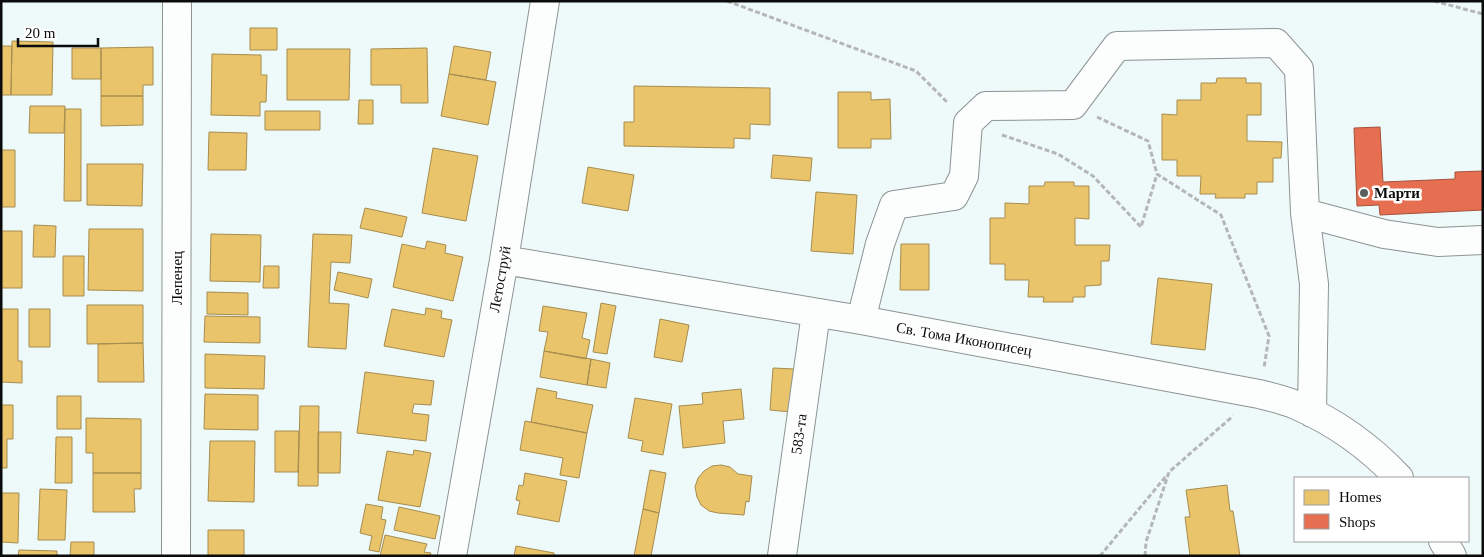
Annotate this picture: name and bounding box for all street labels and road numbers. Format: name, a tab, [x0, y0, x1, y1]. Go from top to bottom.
street label: Летоструй	[486, 245, 514, 313]
street label: Лепенец	[169, 251, 185, 305]
street label: Св. Тома Иконописец	[895, 319, 1033, 359]
street label: 583-та	[788, 412, 810, 455]

